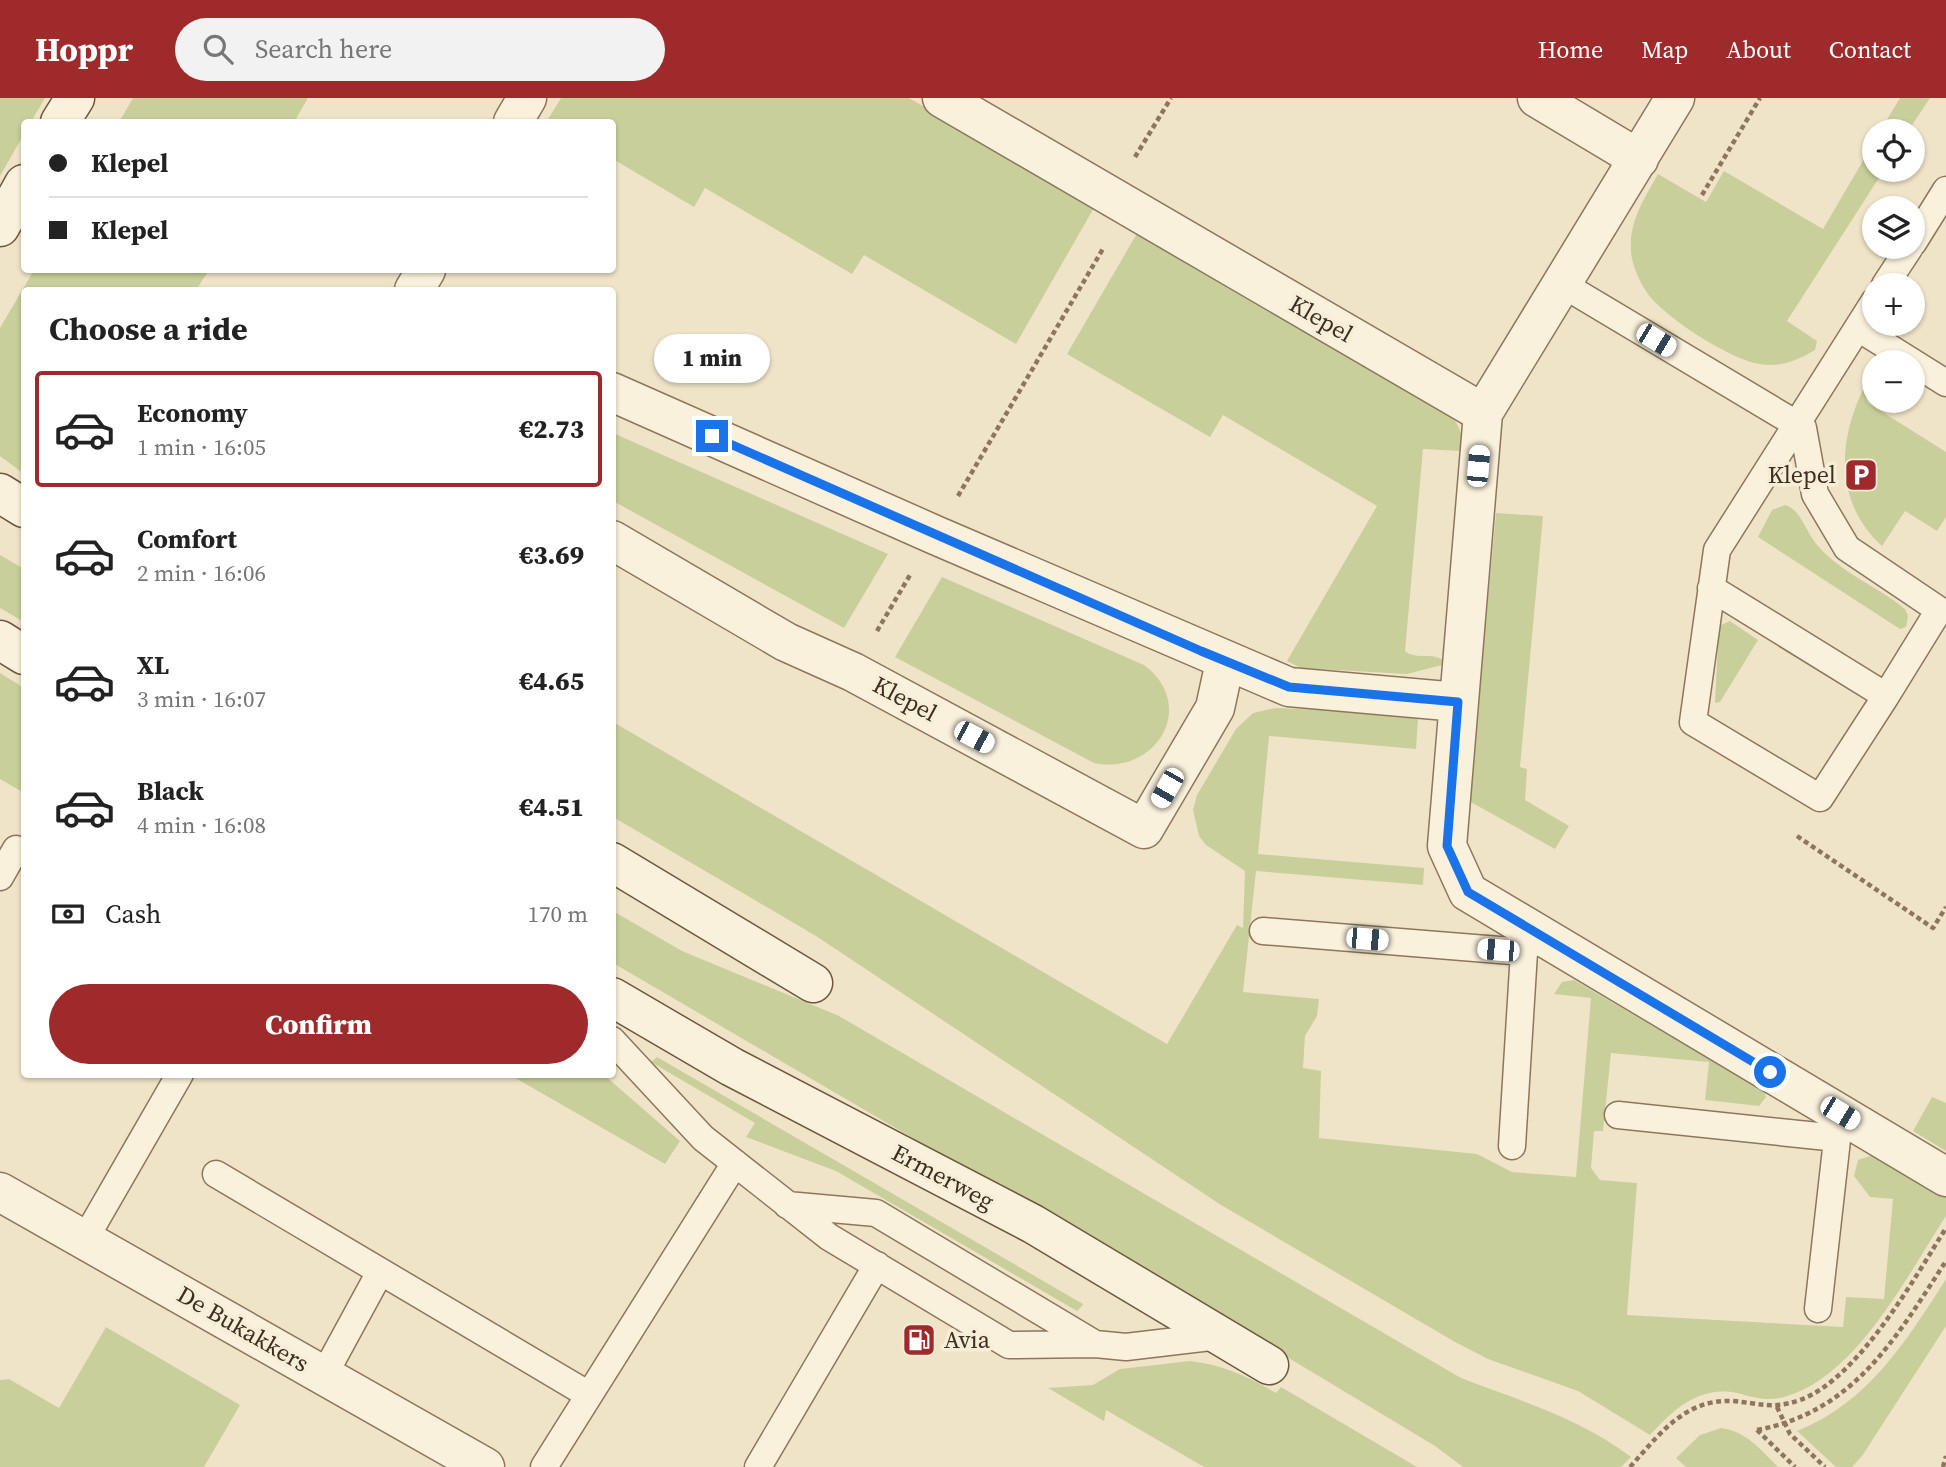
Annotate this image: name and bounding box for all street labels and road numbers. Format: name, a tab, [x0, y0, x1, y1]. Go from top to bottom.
street label: Klepel	[1283, 287, 1359, 350]
street label: Klepel	[867, 668, 943, 729]
street label: Ermerweg	[886, 1136, 1000, 1217]
street label: De Bukakkers	[171, 1277, 315, 1380]

